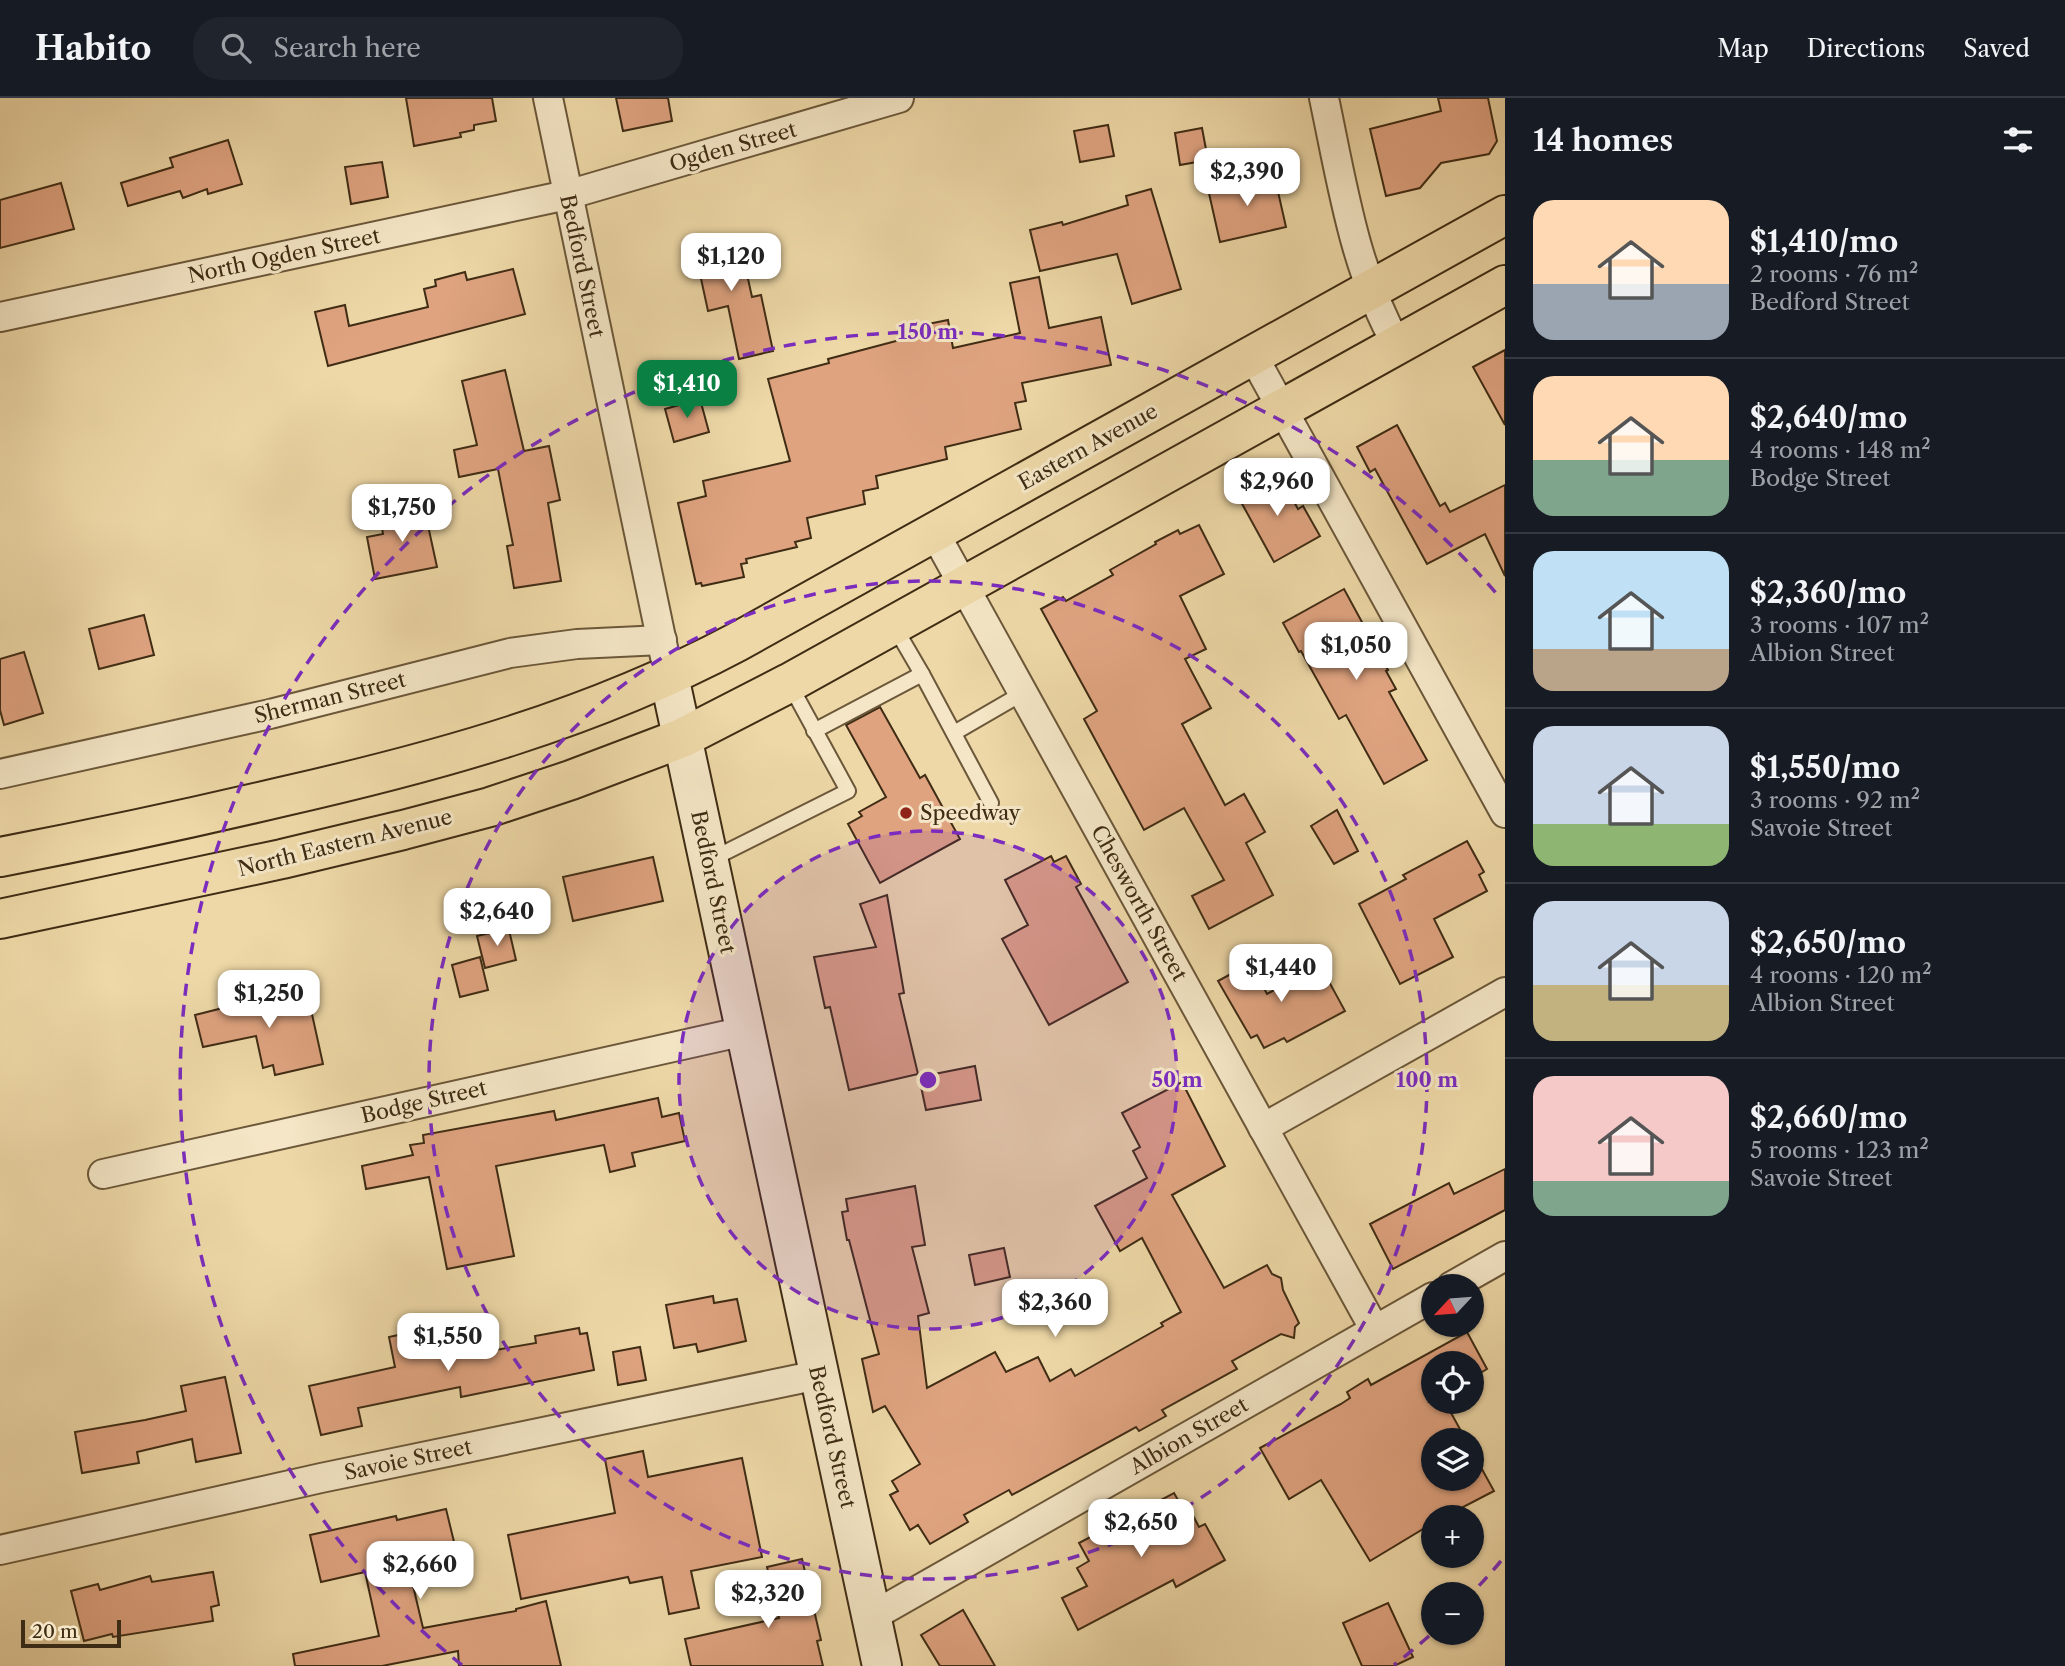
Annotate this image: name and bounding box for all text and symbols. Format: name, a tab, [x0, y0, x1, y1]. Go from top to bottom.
search box	[193, 17, 683, 80]
text: Habito	[35, 28, 151, 69]
icon: search	[217, 29, 255, 67]
text: Search here	[273, 32, 421, 64]
text: Map	[1717, 34, 1769, 63]
text: Directions	[1807, 34, 1925, 63]
text: Saved	[1963, 34, 2030, 63]
street label: Ogden Street	[666, 116, 800, 177]
icon: filters	[1999, 121, 2037, 159]
text: 14 homes	[1533, 122, 1673, 159]
pin: $2,390	[1190, 148, 1304, 208]
text: $2,390	[1210, 157, 1284, 185]
street label: Bedford Street	[555, 192, 610, 340]
street label: North Ogden Street	[186, 223, 383, 288]
text: $1,410/mo	[1750, 223, 1898, 260]
icon: home	[1589, 228, 1673, 312]
pin: $1,120	[674, 234, 788, 293]
text: $1,120	[697, 242, 765, 270]
text: 2 rooms · 76 m²	[1750, 260, 1918, 288]
text: Bedford Street	[1750, 288, 1910, 316]
text: 150 m	[898, 319, 958, 344]
pin: $1,410	[630, 360, 744, 420]
text: $1,410	[653, 369, 721, 397]
street label: Eastern Avenue	[1014, 398, 1162, 495]
text: $2,640/mo	[1750, 399, 1907, 436]
icon: home	[1589, 404, 1673, 488]
text: 4 rooms · 148 m²	[1750, 436, 1931, 464]
pin: $2,960	[1220, 458, 1334, 518]
text: Bodge Street	[1750, 464, 1890, 492]
text: $2,960	[1240, 467, 1314, 495]
pin: $1,750	[345, 484, 459, 544]
text: $1,750	[368, 493, 436, 521]
text: $2,360/mo	[1750, 574, 1906, 611]
icon: home	[1589, 579, 1673, 663]
text: 3 rooms · 107 m²	[1750, 611, 1929, 639]
pin: $1,050	[1299, 622, 1413, 682]
text: $1,050	[1320, 631, 1392, 659]
text: Albion Street	[1750, 639, 1895, 667]
street label: Sherman Street	[252, 666, 409, 728]
text: $1,550/mo	[1750, 749, 1900, 786]
icon: home	[1589, 754, 1673, 838]
text: 3 rooms · 92 m²	[1750, 786, 1920, 814]
place label: Speedway	[920, 800, 1021, 825]
street label: North Eastern Avenue	[235, 804, 455, 881]
marker: Speedway	[898, 805, 914, 821]
street label: Bedford Street	[686, 808, 741, 956]
text: Savoie Street	[1750, 814, 1892, 842]
street label: Chesworth Street	[1086, 820, 1193, 986]
pin: $2,640	[440, 888, 554, 948]
text: $2,640	[460, 897, 534, 925]
text: $2,650/mo	[1750, 924, 1906, 961]
icon: home	[1589, 929, 1673, 1013]
pin: $1,440	[1224, 944, 1338, 1004]
text: $1,440	[1245, 953, 1317, 981]
text: 4 rooms · 120 m²	[1750, 961, 1932, 989]
pin: $1,250	[212, 970, 326, 1030]
text: $1,250	[234, 979, 304, 1007]
text: Albion Street	[1750, 989, 1895, 1017]
text: 50 m	[1151, 1067, 1203, 1092]
text: 100 m	[1396, 1067, 1458, 1092]
centre of rings	[916, 1068, 940, 1092]
street label: Bodge Street	[359, 1075, 490, 1128]
text: $2,660/mo	[1750, 1099, 1907, 1136]
icon: home	[1589, 1104, 1673, 1188]
text: 5 rooms · 123 m²	[1750, 1136, 1929, 1164]
text: Savoie Street	[1750, 1164, 1892, 1192]
north arrow	[1421, 1274, 1484, 1337]
map controls	[1421, 1274, 1484, 1645]
pin: $2,360	[998, 1280, 1112, 1339]
text: $2,360	[1018, 1288, 1092, 1316]
pin: $1,550	[391, 1314, 505, 1373]
text: $1,550	[413, 1322, 483, 1350]
button: locate	[1421, 1351, 1484, 1414]
street label: Bedford Street	[804, 1363, 861, 1511]
street label: Albion Street	[1124, 1391, 1253, 1480]
button: layers	[1421, 1428, 1484, 1491]
street label: Savoie Street	[342, 1434, 475, 1485]
pin: $2,650	[1084, 1500, 1198, 1559]
button: +	[1421, 1505, 1484, 1568]
text: $2,650	[1104, 1508, 1178, 1536]
pin: $2,660	[363, 1542, 477, 1601]
text: $2,660	[383, 1550, 457, 1578]
pin: $2,320	[711, 1570, 825, 1630]
text: $2,320	[731, 1579, 805, 1607]
button: −	[1421, 1582, 1484, 1645]
scale bar	[21, 1617, 121, 1649]
text: 20 m	[32, 1620, 78, 1643]

